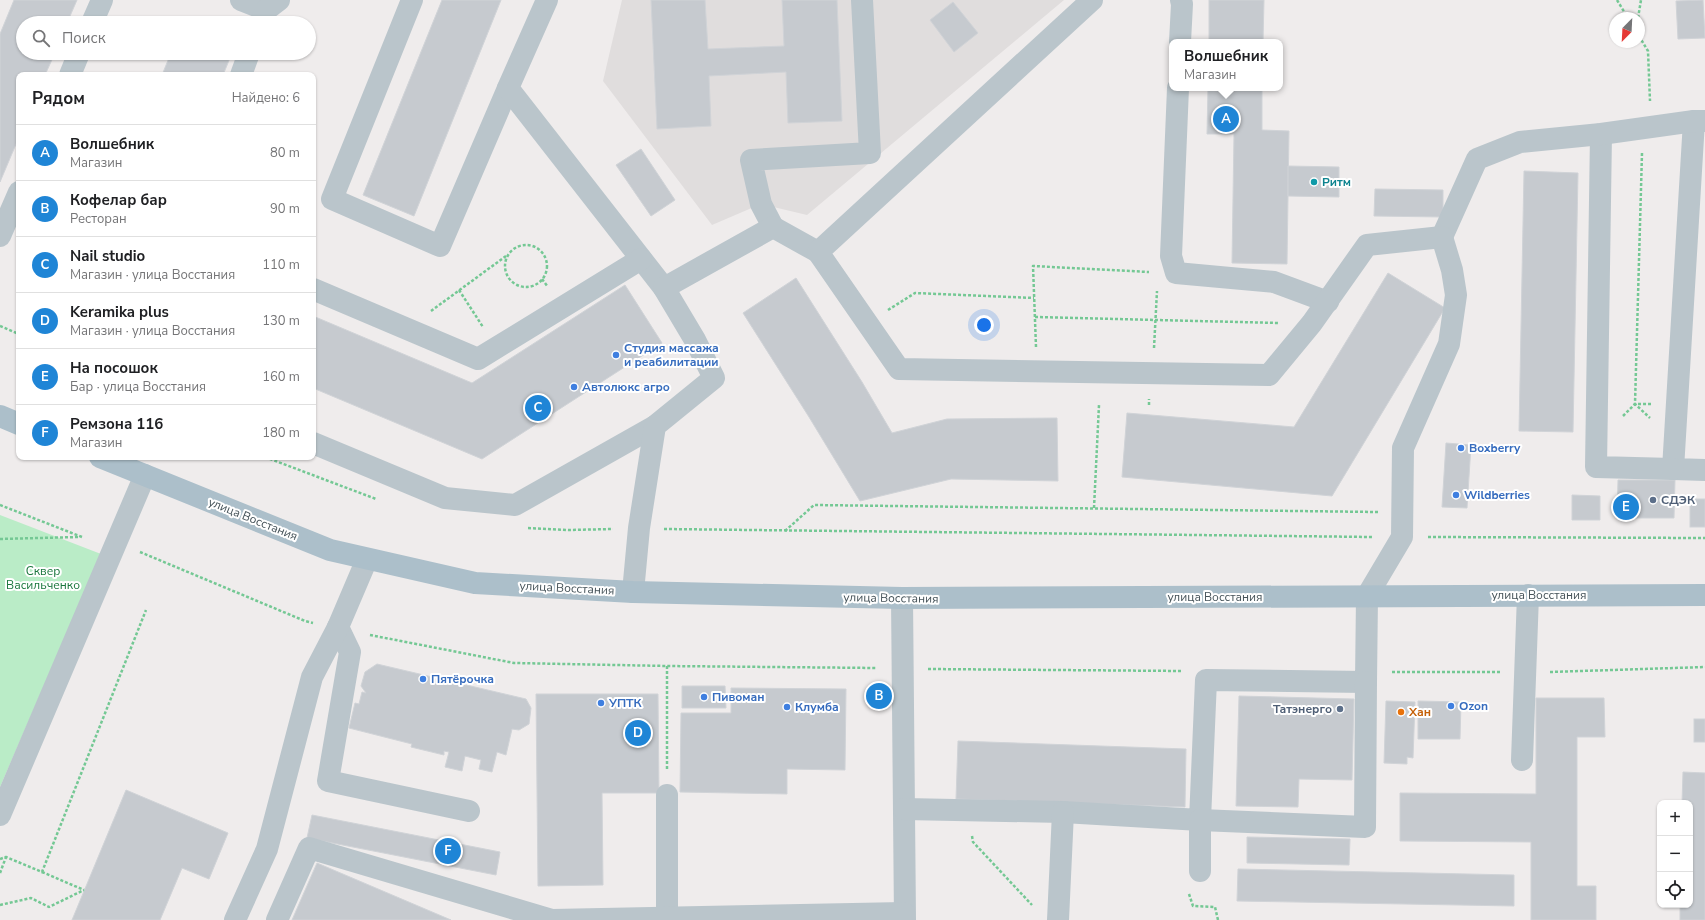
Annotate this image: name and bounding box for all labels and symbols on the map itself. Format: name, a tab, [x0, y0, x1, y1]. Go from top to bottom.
north arrow	[1609, 12, 1645, 48]
pin: A	[1213, 104, 1239, 134]
place label: Ритм	[1322, 174, 1351, 190]
marker: Ритм	[1309, 177, 1319, 187]
your location	[974, 315, 994, 335]
place label: Студия массажа и реабилитации	[624, 340, 719, 370]
marker: Студия массажа и реабилитации	[611, 350, 621, 360]
place label: Автолюкс агро	[582, 379, 670, 395]
marker: Автолюкс агро	[569, 382, 579, 392]
pin: C	[525, 393, 551, 423]
place label: Boxberry	[1469, 440, 1521, 456]
marker: Boxberry	[1456, 443, 1466, 453]
place label: Wildberries	[1464, 487, 1530, 503]
marker: Wildberries	[1451, 490, 1461, 500]
pin: E	[1613, 492, 1639, 522]
place label: СДЭК	[1661, 492, 1696, 508]
street label: улица Восстания	[206, 494, 300, 544]
marker: СДЭК	[1648, 495, 1658, 505]
park label: Сквер Васильченко	[6, 563, 80, 593]
street label: улица Восстания	[519, 578, 615, 598]
street label: улица Восстания	[1491, 587, 1587, 603]
street label: улица Восстания	[843, 589, 939, 607]
street label: улица Восстания	[1167, 589, 1263, 605]
place label: Пятёрочка	[431, 671, 494, 687]
marker: Пятёрочка	[418, 674, 428, 684]
pin: B	[866, 681, 892, 711]
place label: Пивоман	[712, 689, 765, 705]
marker: Пивоман	[699, 692, 709, 702]
place label: УПТК	[608, 695, 643, 711]
marker: УПТК	[596, 698, 606, 708]
place label: Ozon	[1459, 698, 1488, 714]
place label: Клумба	[795, 699, 839, 715]
place label: Татэнерго	[1273, 701, 1332, 717]
marker: Ozon	[1446, 701, 1456, 711]
marker: Клумба	[782, 702, 792, 712]
marker: Татэнерго	[1335, 704, 1345, 714]
place label: Хан	[1408, 704, 1431, 720]
marker: Хан	[1396, 707, 1406, 717]
pin: D	[625, 718, 651, 748]
pin: F	[435, 836, 461, 866]

